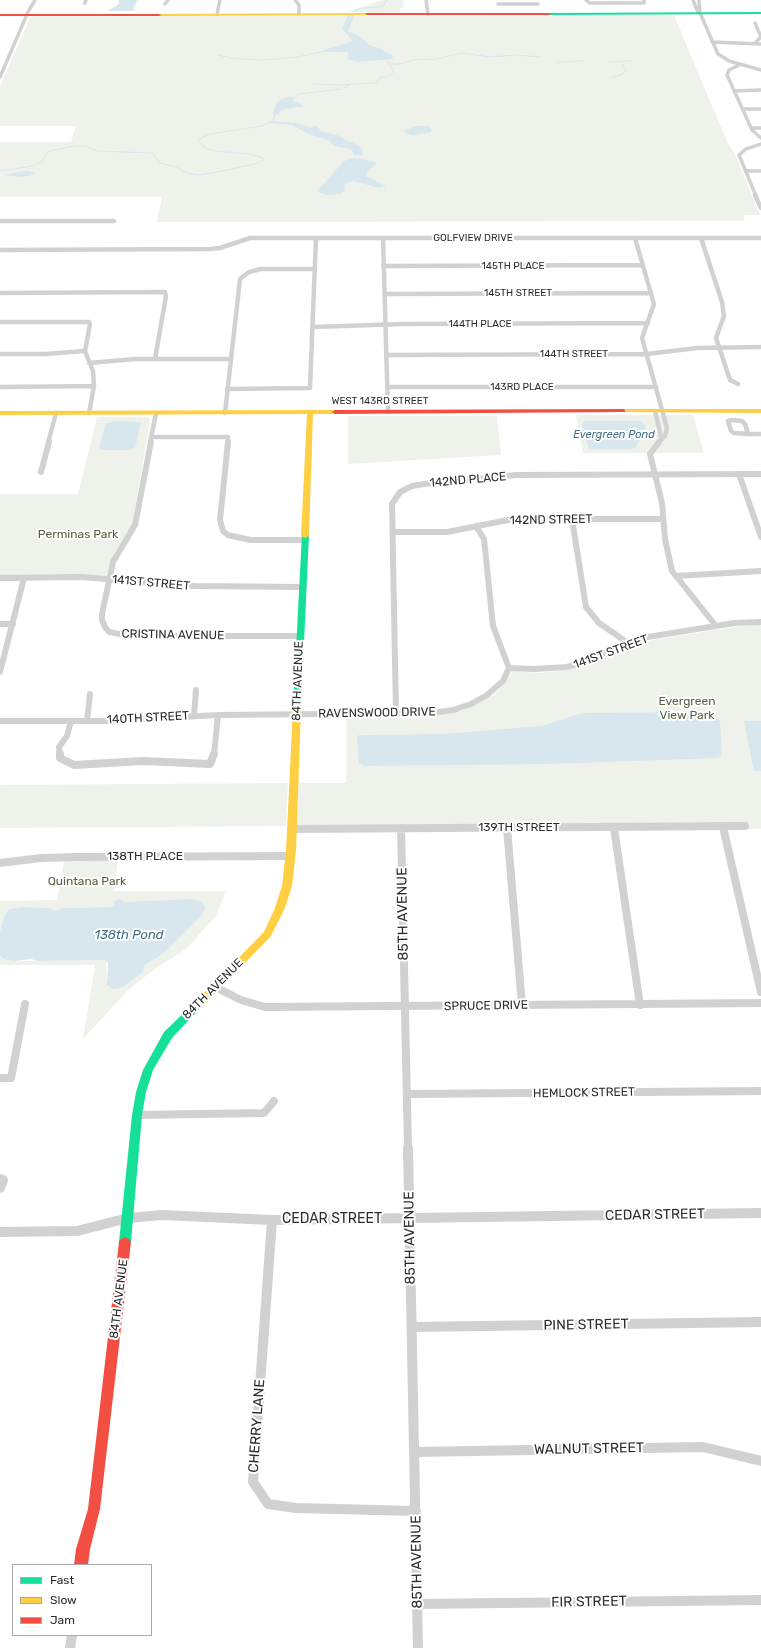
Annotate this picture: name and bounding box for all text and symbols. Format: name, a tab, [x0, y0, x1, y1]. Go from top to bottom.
street label: GOLFVIEW DRIVE	[433, 232, 513, 244]
street label: 145TH PLACE	[481, 260, 545, 272]
street label: 145TH STREET	[484, 287, 552, 299]
street label: 144TH PLACE	[448, 318, 512, 330]
street label: 144TH STREET	[540, 348, 608, 360]
street label: 143RD PLACE	[490, 381, 554, 393]
street label: WEST 143RD STREET	[331, 395, 429, 407]
water label: Evergreen Pond	[573, 428, 655, 442]
street label: 142ND PLACE	[429, 469, 507, 491]
street label: 142ND STREET	[509, 512, 593, 528]
park label: Perminas Park	[38, 528, 118, 542]
street label: 141ST STREET	[111, 572, 191, 594]
street label: CRISTINA AVENUE	[122, 627, 224, 643]
street label: 141ST STREET	[572, 632, 650, 672]
street label: 84TH AVENUE	[289, 641, 307, 721]
park label: Evergreen View Park	[659, 695, 715, 723]
street label: RAVENSWOOD DRIVE	[318, 705, 436, 721]
street label: 140TH STREET	[107, 709, 189, 727]
street label: 139TH STREET	[478, 821, 560, 835]
street label: 138TH PLACE	[107, 850, 183, 864]
street label: 85TH AVENUE	[394, 867, 412, 961]
park label: Quintana Park	[48, 875, 126, 889]
water label: 138th Pond	[94, 927, 164, 943]
street label: 84TH AVENUE	[180, 956, 246, 1022]
street label: SPRUCE DRIVE	[444, 998, 528, 1014]
street label: HEMLOCK STREET	[533, 1085, 635, 1101]
street label: 85TH AVENUE	[401, 1191, 419, 1285]
street label: CEDAR STREET	[605, 1206, 705, 1224]
street label: CEDAR STREET	[282, 1211, 382, 1227]
street label: 84TH AVENUE	[107, 1258, 131, 1340]
street label: PINE STREET	[543, 1316, 629, 1334]
street label: CHERRY LANE	[245, 1379, 269, 1473]
street label: WALNUT STREET	[534, 1440, 644, 1458]
street label: 85TH AVENUE	[408, 1515, 426, 1609]
legend	[12, 1564, 152, 1636]
text: Fast	[50, 1573, 74, 1587]
text: Slow	[50, 1593, 77, 1607]
street label: FIR STREET	[551, 1593, 627, 1611]
text: Jam	[50, 1613, 75, 1627]

